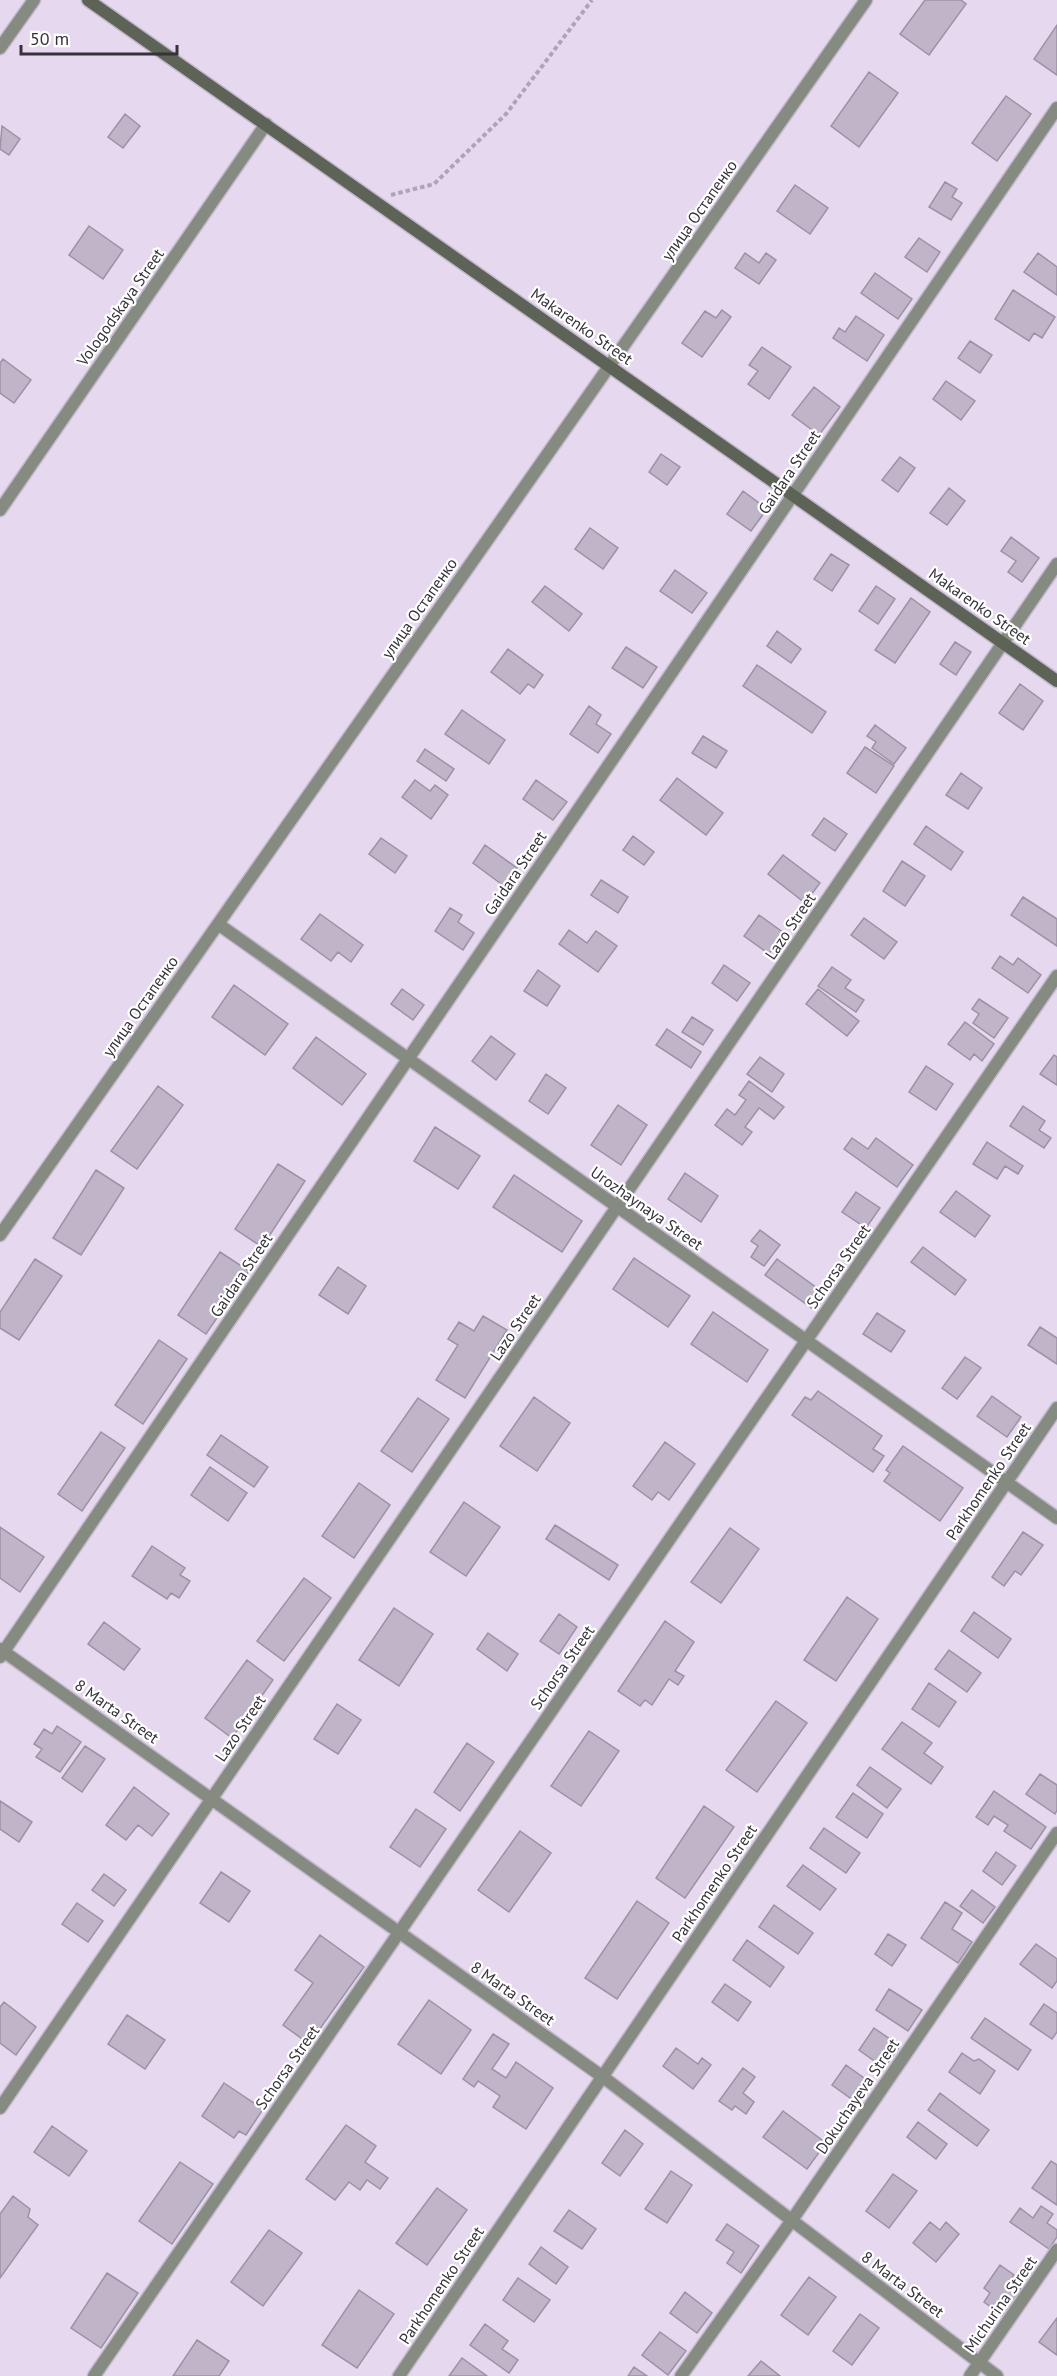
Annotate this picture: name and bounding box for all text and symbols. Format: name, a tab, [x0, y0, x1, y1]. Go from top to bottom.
scale bar	[21, 18, 177, 56]
text: 50 m	[30, 27, 69, 50]
street label: улица Остапенко	[657, 156, 741, 264]
street label: Vologodskaya Street	[71, 244, 168, 370]
street label: Makarenko Street	[527, 283, 637, 369]
street label: Gaidara Street	[754, 426, 825, 518]
street label: улица Остапенко	[377, 554, 461, 662]
street label: Makarenko Street	[925, 563, 1035, 649]
street label: Gaidara Street	[480, 827, 551, 919]
street label: Lazo Street	[760, 888, 820, 963]
street label: улица Остапенко	[98, 952, 182, 1060]
street label: Urozhaynaya Street	[587, 1162, 708, 1255]
street label: Schorsa Street	[802, 1220, 875, 1312]
street label: Gaidara Street	[206, 1229, 277, 1321]
street label: Lazo Street	[485, 1289, 545, 1364]
street label: Parkhomenko Street	[941, 1418, 1035, 1544]
street label: Schorsa Street	[526, 1621, 599, 1713]
street label: 8 Marta Street	[71, 1675, 163, 1748]
street label: Lazo Street	[210, 1690, 270, 1765]
street label: Parkhomenko Street	[667, 1820, 761, 1946]
street label: 8 Marta Street	[467, 1957, 559, 2030]
street label: Schorsa Street	[251, 2021, 324, 2113]
street label: Dokuchayeva Street	[811, 2034, 903, 2158]
street label: Parkhomenko Street	[394, 2222, 488, 2348]
street label: 8 Marta Street	[858, 2247, 949, 2322]
street label: Michurina Street	[959, 2251, 1041, 2356]

